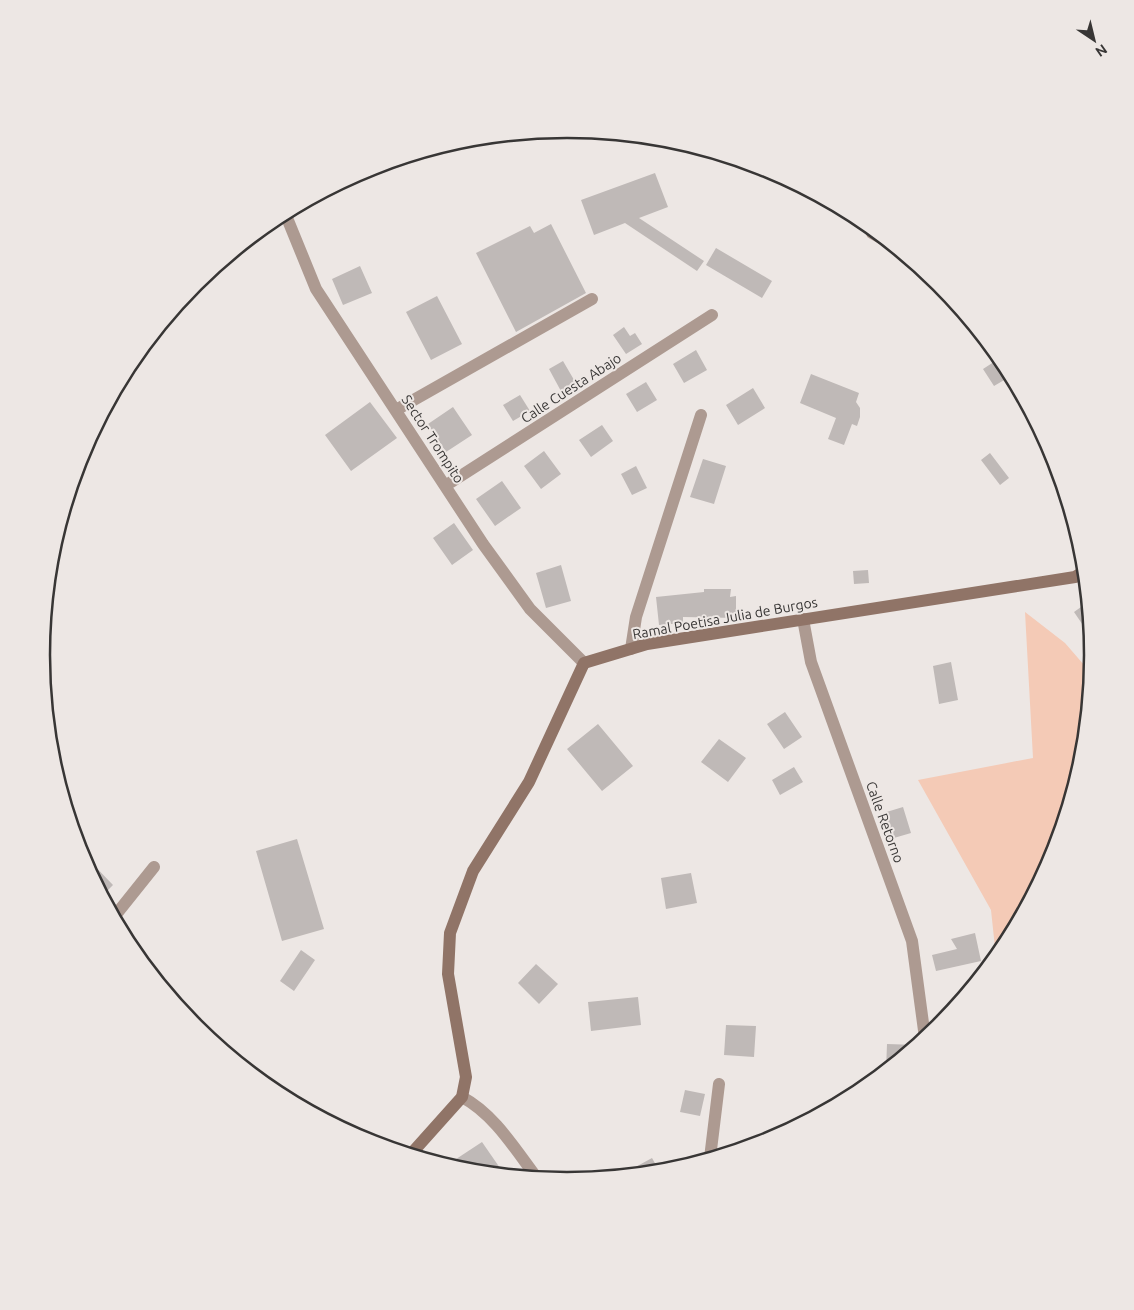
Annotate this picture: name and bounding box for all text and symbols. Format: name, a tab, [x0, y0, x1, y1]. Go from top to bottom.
north arrow	[1069, 15, 1119, 65]
text: N	[1093, 41, 1110, 60]
street label: Calle Cuesta Abajo	[518, 350, 624, 426]
street label: Sector Trompito	[399, 392, 467, 486]
street label: Ramal Poetisa Julia de Burgos	[631, 594, 819, 642]
street label: Calle Retorno	[863, 779, 907, 865]

